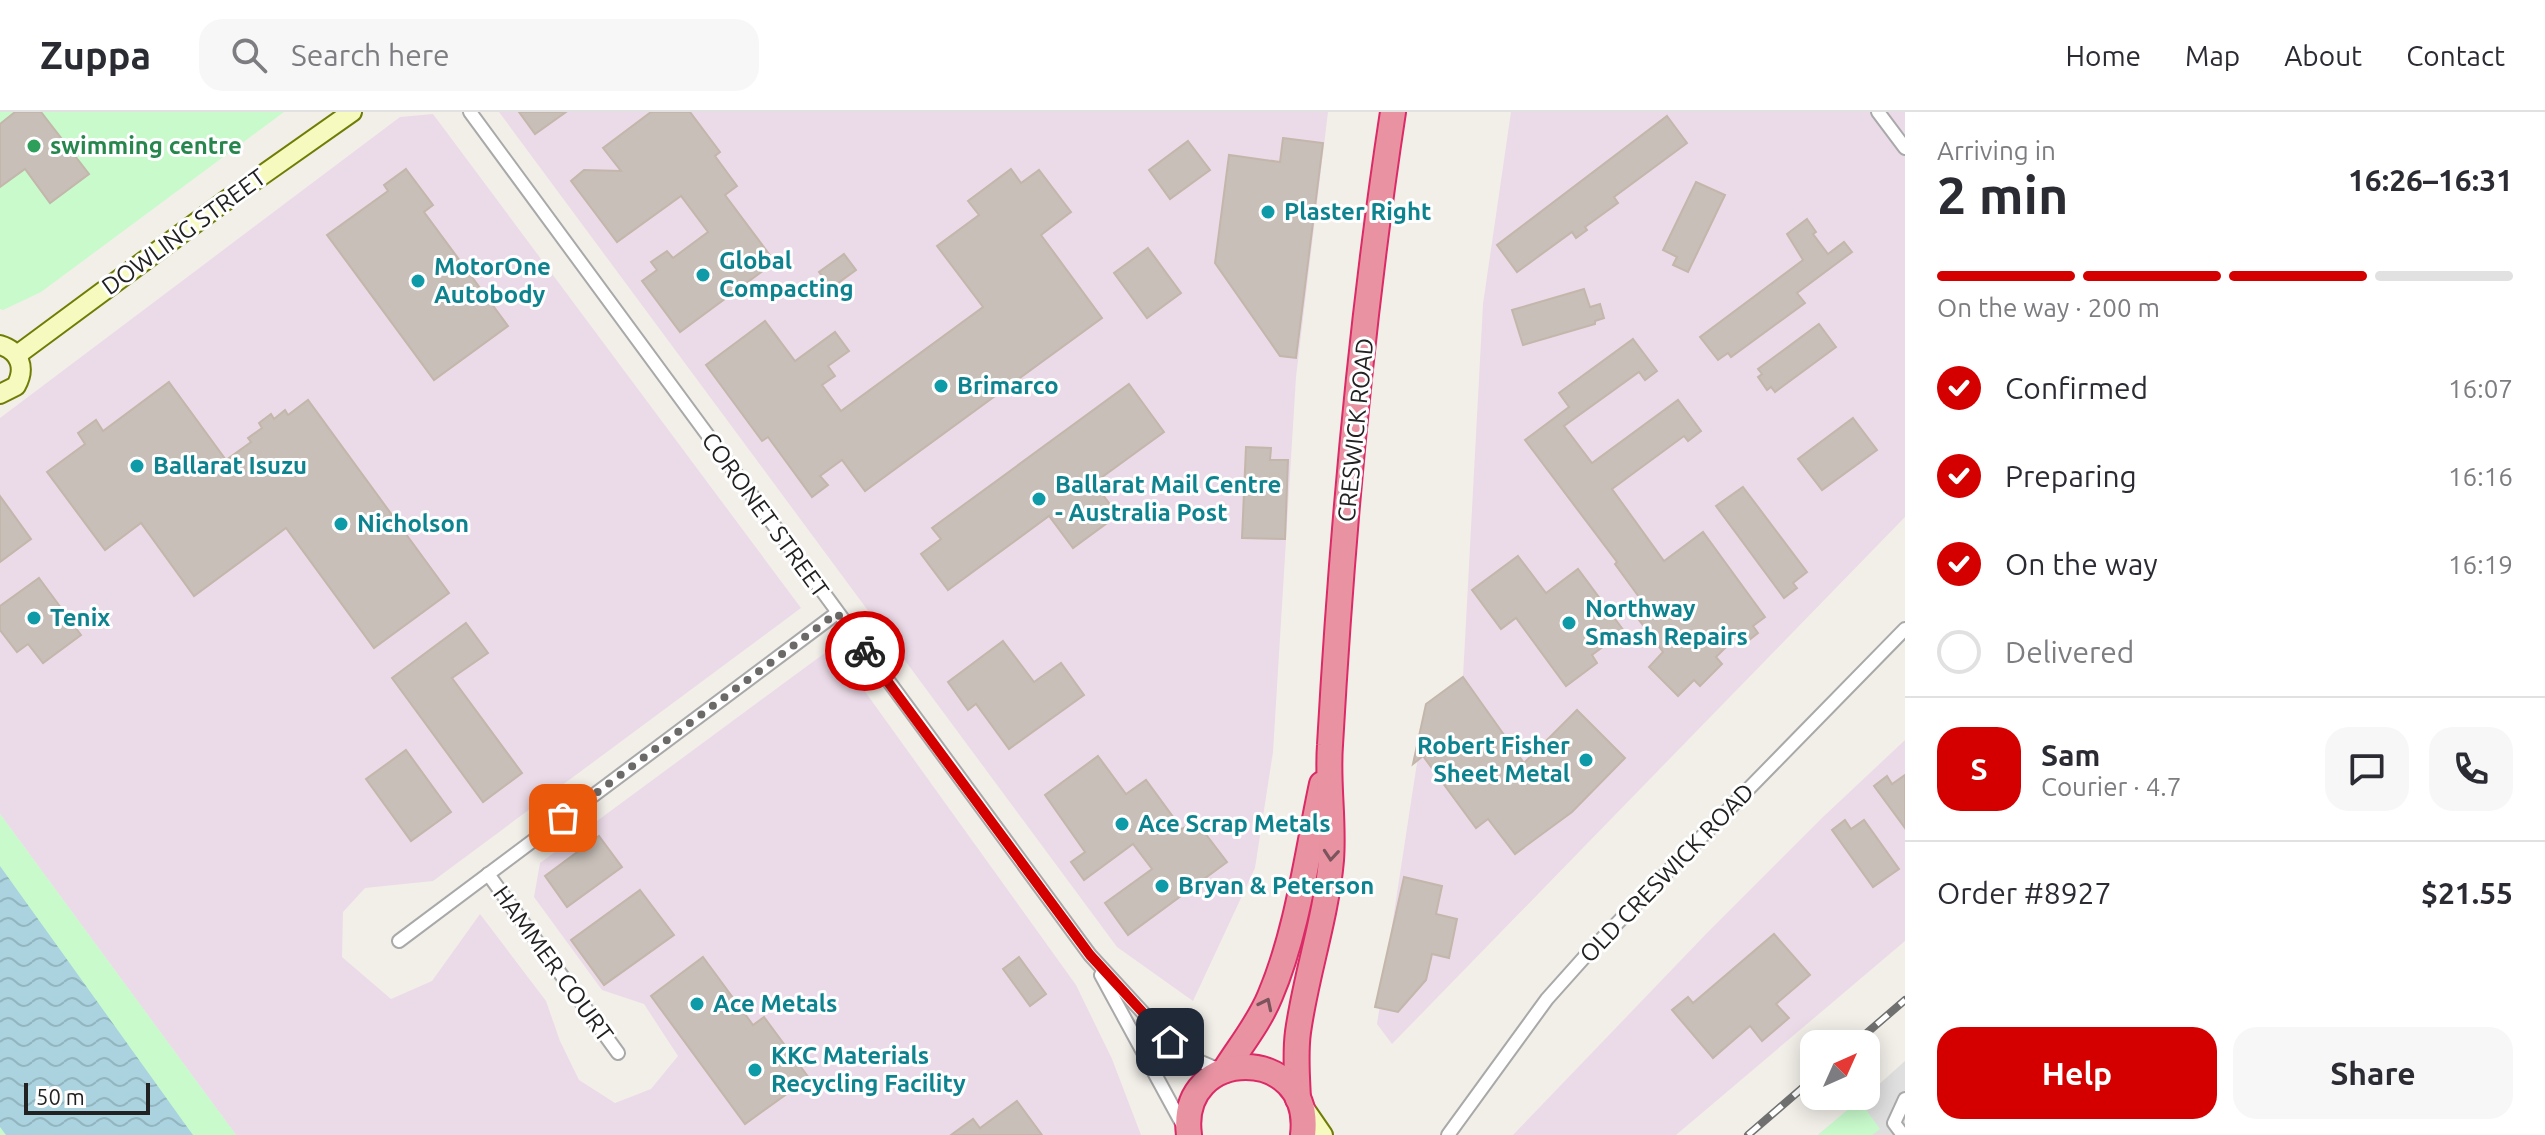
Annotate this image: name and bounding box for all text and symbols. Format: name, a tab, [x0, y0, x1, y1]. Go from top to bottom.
search box	[199, 19, 759, 91]
icon: search	[227, 33, 271, 77]
text: Zuppa	[40, 34, 151, 76]
text: Search here	[291, 38, 450, 72]
text: Home	[2066, 40, 2141, 71]
text: Map	[2185, 40, 2240, 71]
text: About	[2284, 40, 2362, 71]
text: Contact	[2406, 40, 2505, 71]
place label: swimming centre	[50, 132, 242, 159]
text: Arriving in	[1937, 136, 2056, 165]
marker: swimming centre	[25, 137, 43, 155]
street label: DOWLING STREET	[97, 163, 271, 300]
text: 16:26–16:31	[2348, 163, 2513, 197]
text: 2 min	[1937, 166, 2068, 224]
place label: Plaster Right	[1284, 198, 1431, 225]
marker: Plaster Right	[1259, 203, 1277, 221]
place label: Global Compacting	[719, 247, 854, 302]
place label: MotorOne Autobody	[434, 253, 551, 308]
marker: Global Compacting	[694, 266, 712, 284]
marker: MotorOne Autobody	[409, 272, 427, 290]
text: On the way · 200 m	[1937, 293, 2160, 322]
street label: CRESWICK ROAD	[1332, 337, 1379, 523]
icon: check	[1937, 366, 1981, 410]
text: Confirmed	[2005, 371, 2148, 405]
place label: Brimarco	[957, 372, 1059, 399]
text: 16:07	[2448, 374, 2513, 403]
marker: Brimarco	[932, 377, 950, 395]
street label: CORONET STREET	[697, 427, 834, 602]
place label: Ballarat Isuzu	[153, 452, 307, 479]
icon: check	[1937, 454, 1981, 498]
marker: Ballarat Isuzu	[128, 457, 146, 475]
text: Preparing	[2005, 459, 2137, 493]
text: 16:16	[2448, 462, 2513, 491]
place label: Ballarat Mail Centre - Australia Post	[1055, 471, 1281, 526]
marker: Ballarat Mail Centre - Australia Post	[1030, 490, 1048, 508]
place label: Nicholson	[357, 510, 469, 537]
marker: Nicholson	[332, 515, 350, 533]
icon: check	[1937, 542, 1981, 586]
text: On the way	[2005, 547, 2158, 581]
text: 16:19	[2448, 550, 2513, 579]
place label: Northway Smash Repairs	[1585, 595, 1748, 650]
place label: Tenix	[50, 604, 110, 631]
marker: Tenix	[25, 609, 43, 627]
courier	[825, 611, 905, 691]
marker: Northway Smash Repairs	[1560, 614, 1578, 632]
icon: bike	[843, 629, 887, 673]
text: Delivered	[2005, 635, 2134, 669]
button: chat	[2325, 727, 2409, 811]
button: phone	[2429, 727, 2513, 811]
place label: Robert Fisher Sheet Metal	[1417, 732, 1570, 787]
text: Sam	[2041, 738, 2100, 772]
marker: Robert Fisher Sheet Metal	[1577, 751, 1595, 769]
text: S	[1970, 752, 1988, 786]
text: Courier · 4.7	[2041, 772, 2181, 801]
street label: OLD CRESWICK ROAD	[1574, 778, 1759, 968]
pin	[529, 784, 597, 852]
icon: bag	[541, 796, 585, 840]
place label: Ace Scrap Metals	[1138, 810, 1330, 837]
marker: Ace Scrap Metals	[1113, 815, 1131, 833]
one-way arrow	[1323, 849, 1340, 862]
place label: Bryan & Peterson	[1178, 872, 1374, 899]
text: Order #8927	[1937, 876, 2111, 910]
text: $21.55	[2421, 876, 2513, 910]
marker: Bryan & Peterson	[1153, 877, 1171, 895]
street label: HAMMER COURT	[488, 881, 619, 1047]
place label: Ace Metals	[713, 990, 837, 1017]
marker: Ace Metals	[688, 995, 706, 1013]
one-way arrow	[1256, 998, 1272, 1013]
pin	[1136, 1008, 1204, 1076]
icon: home	[1148, 1020, 1192, 1064]
button: Help	[1937, 1027, 2217, 1119]
button: Share	[2233, 1027, 2513, 1119]
north arrow	[1800, 1030, 1880, 1110]
map controls	[1800, 1030, 1880, 1110]
place label: KKC Materials Recycling Facility	[771, 1042, 966, 1097]
marker: KKC Materials Recycling Facility	[746, 1061, 764, 1079]
scale bar	[24, 1079, 150, 1115]
text: 50 m	[36, 1084, 85, 1109]

